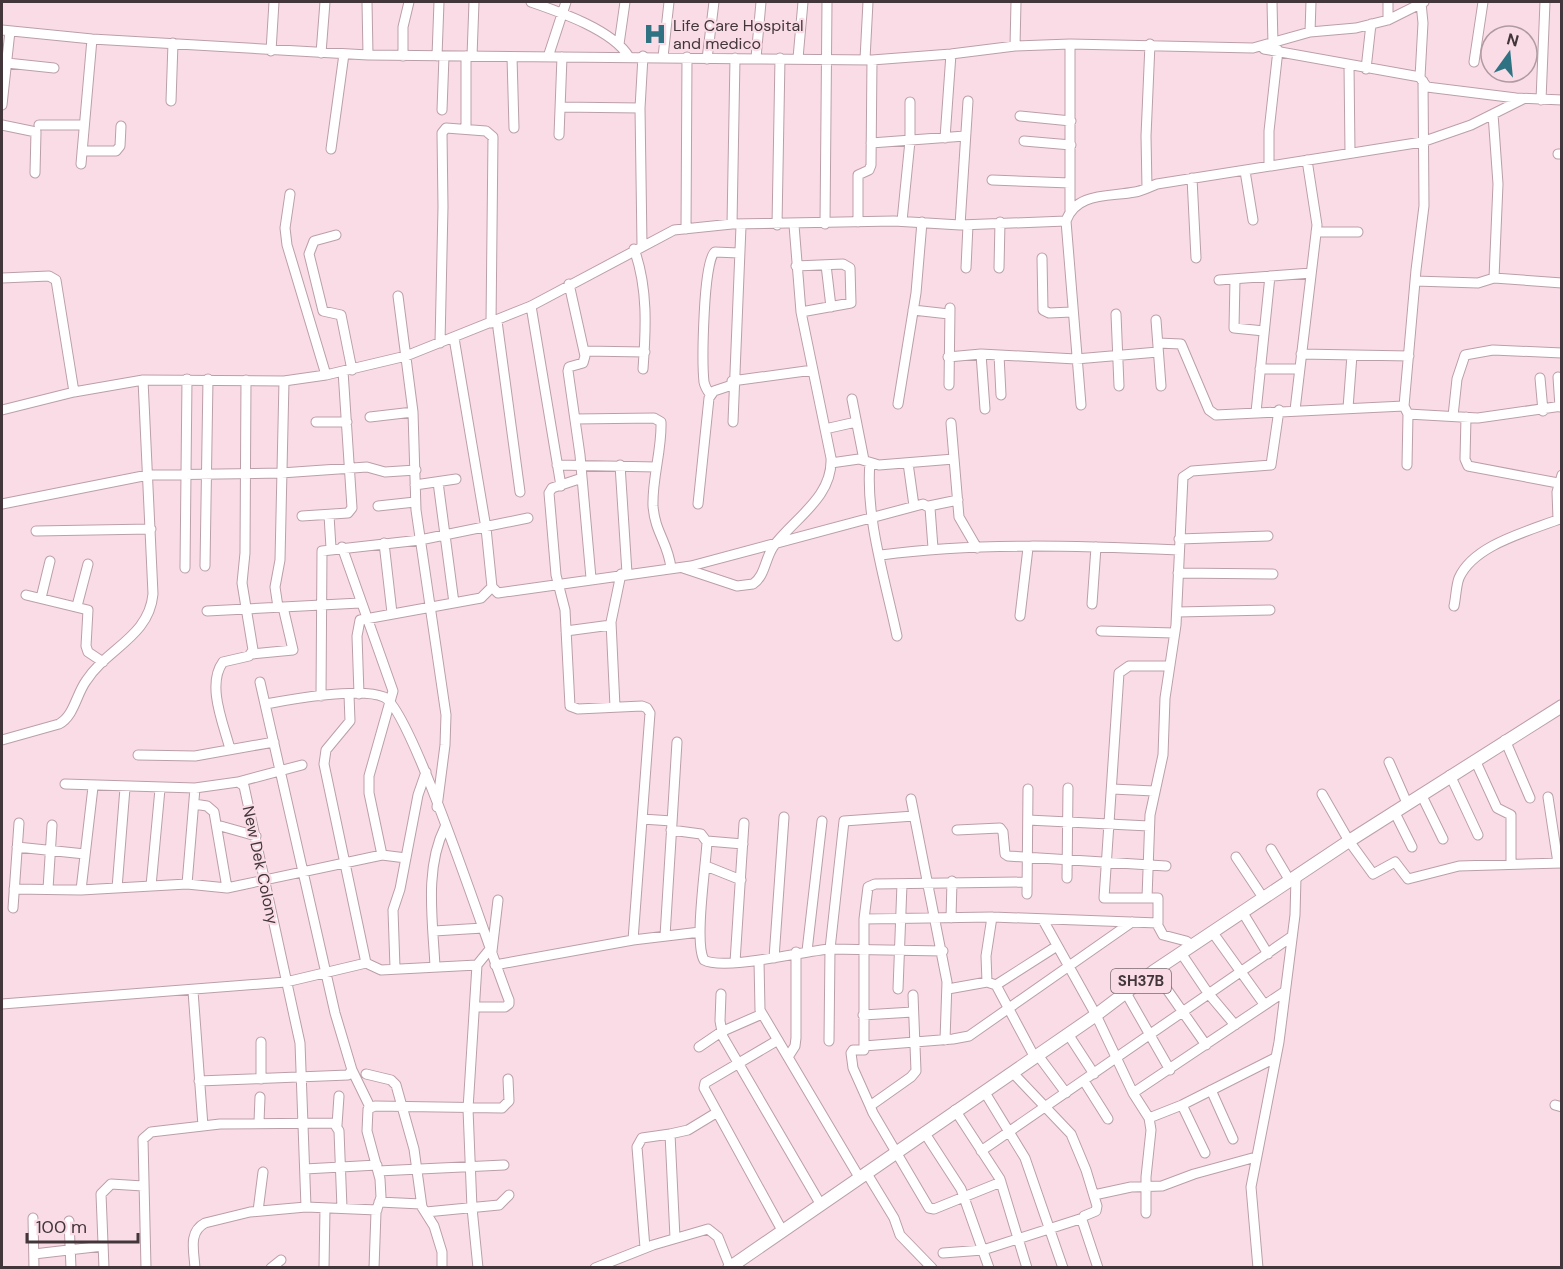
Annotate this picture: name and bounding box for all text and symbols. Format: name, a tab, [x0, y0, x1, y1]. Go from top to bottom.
place label: Life Care Hospital and medico	[673, 15, 804, 54]
hospital icon: Life Care Hospital and medico	[642, 21, 668, 47]
north arrow	[1479, 24, 1539, 84]
text: N	[1504, 28, 1521, 52]
street label: New Dek Colony	[238, 804, 283, 926]
road number: SH37B	[1111, 969, 1171, 993]
scale bar	[27, 1206, 138, 1244]
text: 100 m	[36, 1215, 87, 1239]

